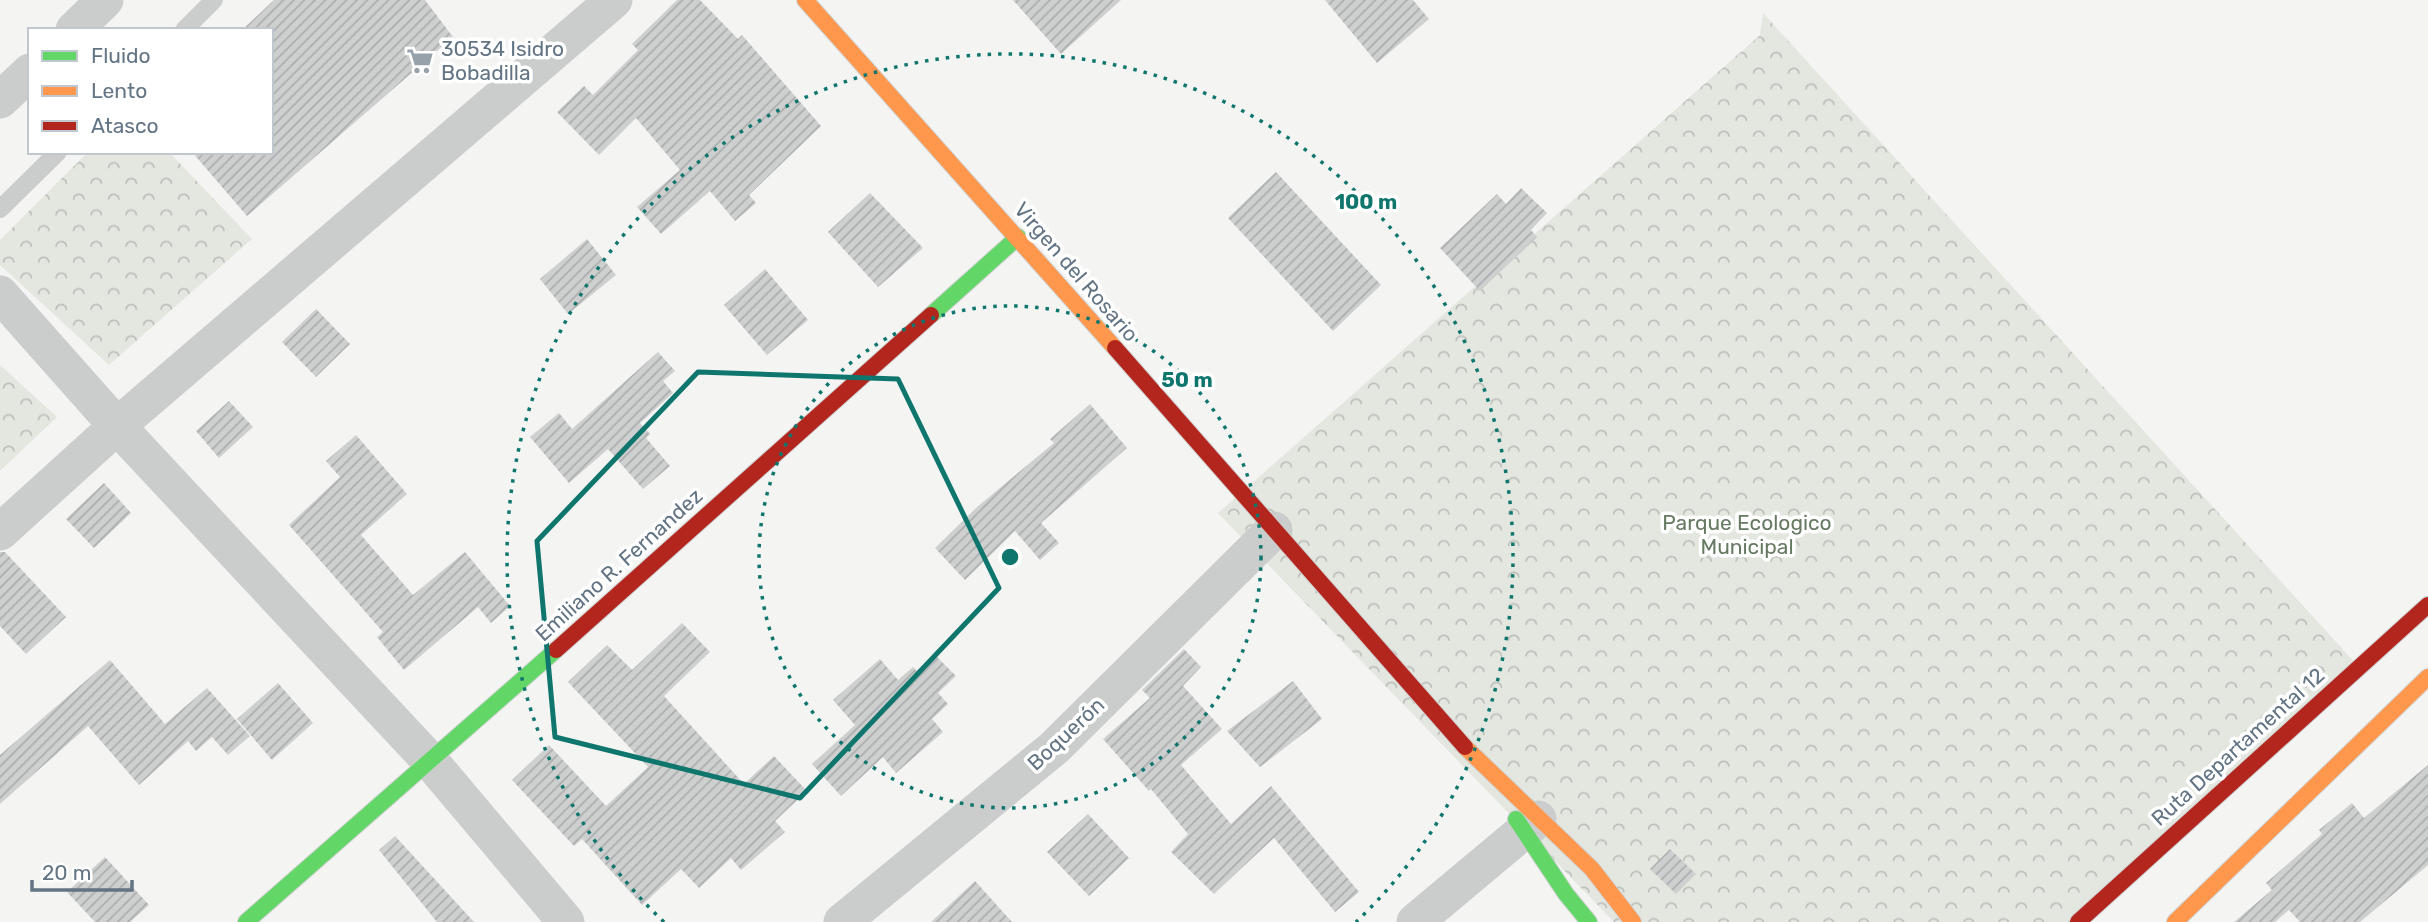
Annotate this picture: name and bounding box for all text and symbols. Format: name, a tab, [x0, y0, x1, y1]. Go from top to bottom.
legend	[28, 28, 273, 154]
place label: 30534 Isidro Bobadilla	[441, 36, 564, 85]
text: Fluido	[91, 43, 151, 68]
supermarket icon: 30534 Isidro Bobadilla	[405, 46, 435, 76]
text: Lento	[91, 78, 147, 103]
text: Atasco	[91, 113, 159, 138]
text: 100 m	[1335, 189, 1397, 214]
street label: Virgen del Rosario	[1009, 197, 1144, 346]
text: 50 m	[1161, 367, 1213, 392]
street label: Emiliano R. Fernandez	[530, 483, 707, 646]
park label: Parque Ecologico Municipal	[1662, 510, 1832, 559]
centre of rings	[998, 545, 1022, 569]
street label: Ruta Departamental 12	[2146, 662, 2329, 831]
street label: Boquerón	[1022, 692, 1109, 775]
scale bar	[32, 848, 131, 892]
text: 20 m	[42, 860, 91, 885]

